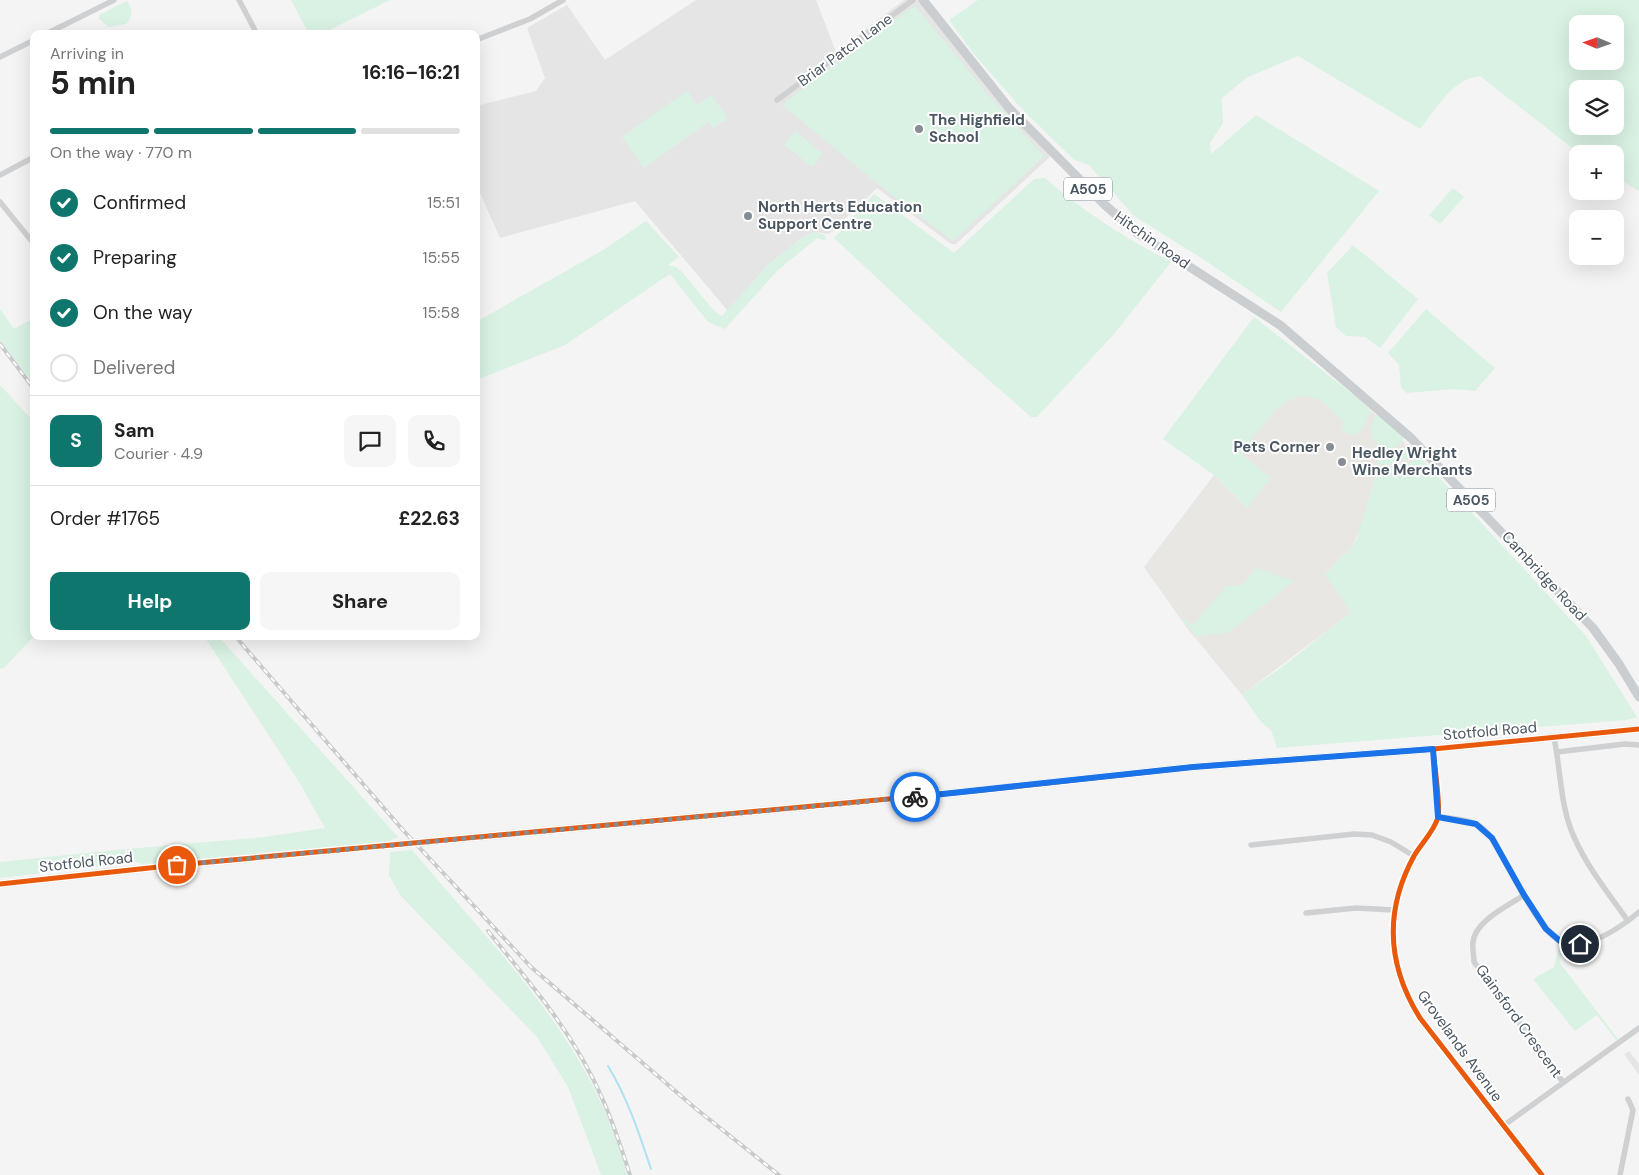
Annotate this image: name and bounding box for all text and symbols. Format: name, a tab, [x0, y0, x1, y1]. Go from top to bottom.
street label: Briar Patch Lane	[794, 9, 896, 91]
north arrow	[1569, 15, 1624, 70]
map controls	[1569, 15, 1624, 265]
text: Arriving in	[50, 43, 124, 64]
text: 16:16–16:21	[362, 60, 460, 85]
text: 5 min	[50, 62, 136, 104]
button: layers	[1569, 80, 1624, 135]
place label: The Highfield School	[929, 110, 1025, 147]
marker: The Highfield School	[913, 123, 925, 135]
text: On the way · 770 m	[50, 142, 192, 163]
button: +	[1569, 145, 1624, 200]
road number: A505	[1064, 178, 1112, 200]
icon: check	[50, 189, 78, 217]
text: Confirmed	[93, 190, 186, 215]
text: 15:51	[427, 192, 460, 213]
place label: North Herts Education Support Centre	[758, 197, 922, 234]
street label: Hitchin Road	[1110, 207, 1194, 273]
marker: North Herts Education Support Centre	[742, 210, 754, 222]
button: −	[1569, 210, 1624, 265]
icon: check	[50, 244, 78, 272]
text: Preparing	[93, 245, 177, 270]
text: 15:55	[422, 247, 460, 268]
icon: check	[50, 299, 78, 327]
text: On the way	[93, 300, 193, 325]
text: 15:58	[423, 302, 460, 323]
text: Delivered	[93, 355, 175, 380]
button: chat	[344, 415, 396, 467]
button: phone	[408, 415, 460, 467]
text: Sam	[114, 418, 155, 443]
text: S	[70, 428, 82, 453]
place label: Pets Corner	[1233, 437, 1320, 457]
marker: Pets Corner	[1324, 441, 1336, 453]
text: Courier · 4.9	[114, 443, 203, 464]
place label: Hedley Wright Wine Merchants	[1352, 443, 1472, 480]
marker: Hedley Wright Wine Merchants	[1336, 456, 1348, 468]
road number: A505	[1447, 488, 1495, 512]
text: Order #1765	[50, 506, 160, 531]
text: £22.63	[398, 506, 460, 531]
street label: Cambridge Road	[1497, 527, 1591, 625]
button: Help	[50, 572, 250, 630]
button: Share	[260, 572, 460, 630]
street label: Stotfold Road	[1442, 717, 1538, 745]
courier	[890, 772, 940, 822]
icon: bike	[901, 783, 929, 811]
pin	[156, 844, 198, 886]
street label: Stotfold Road	[38, 847, 134, 877]
icon: bag	[163, 851, 191, 879]
pin	[1559, 923, 1601, 965]
icon: home	[1566, 930, 1594, 958]
street label: Gainsford Crescent	[1471, 960, 1567, 1082]
street label: Grovelands Avenue	[1413, 986, 1507, 1106]

